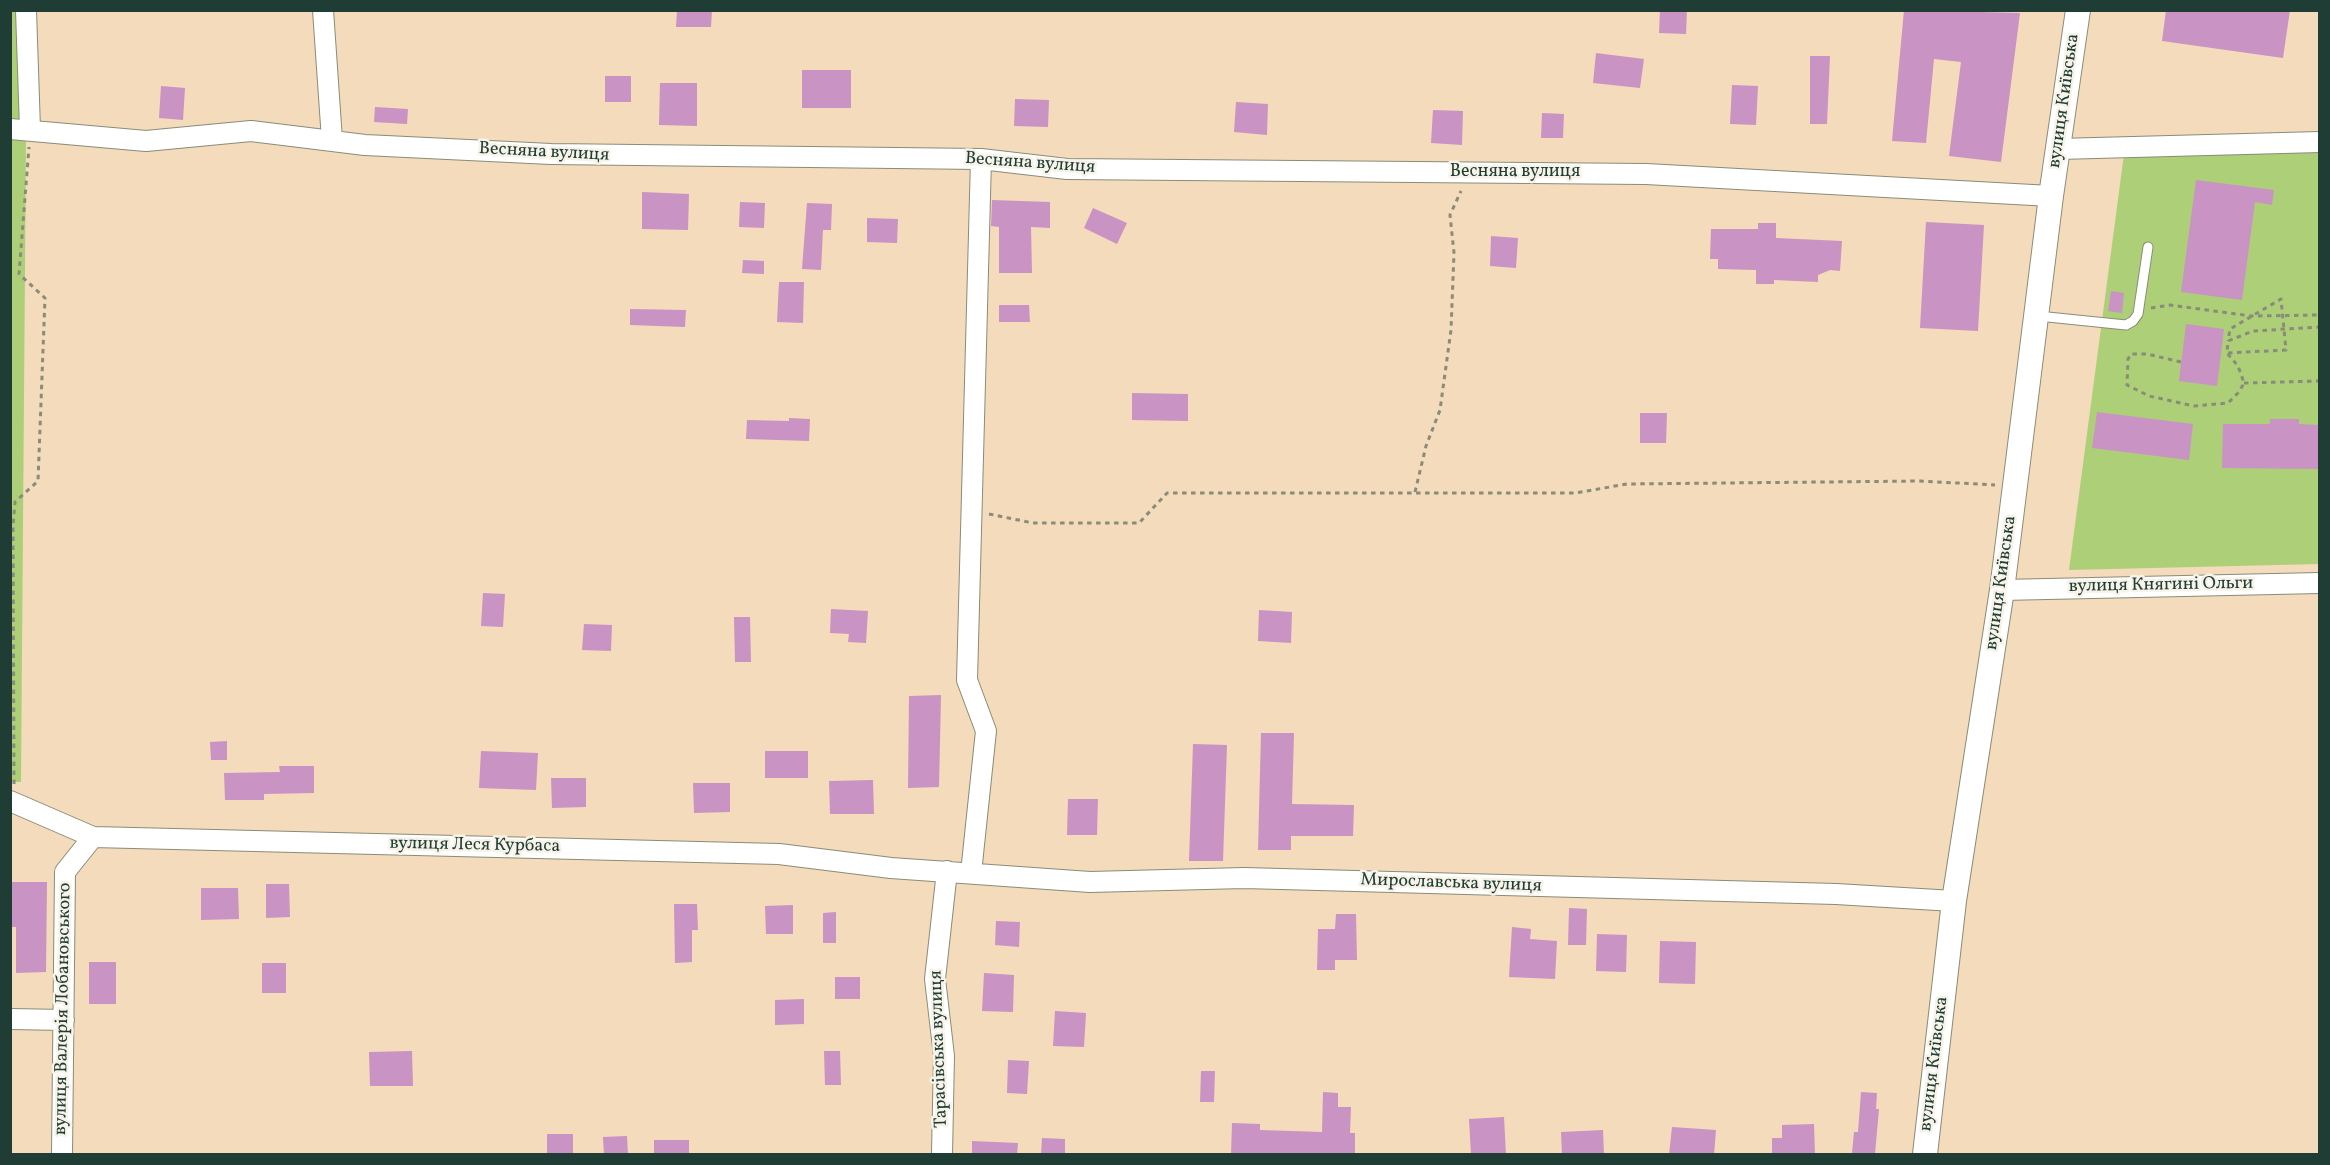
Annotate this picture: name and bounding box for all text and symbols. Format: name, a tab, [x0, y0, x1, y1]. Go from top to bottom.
street label: вулиця Київська	[2045, 32, 2085, 170]
street label: Весняна вулиця	[478, 139, 610, 167]
street label: Весняна вулиця	[964, 149, 1096, 179]
street label: Весняна вулиця	[1450, 162, 1580, 184]
street label: вулиця Київська	[1982, 514, 2022, 652]
street label: вулиця Княгині Ольги	[2069, 574, 2253, 598]
street label: вулиця Леся Курбаса	[389, 834, 561, 858]
street label: Мирославська вулиця	[1360, 870, 1542, 898]
street label: вулиця Валерія Лобановського	[51, 883, 77, 1135]
street label: Тарасівська вулиця	[926, 970, 954, 1128]
street label: вулиця Київська	[1916, 995, 1954, 1133]

